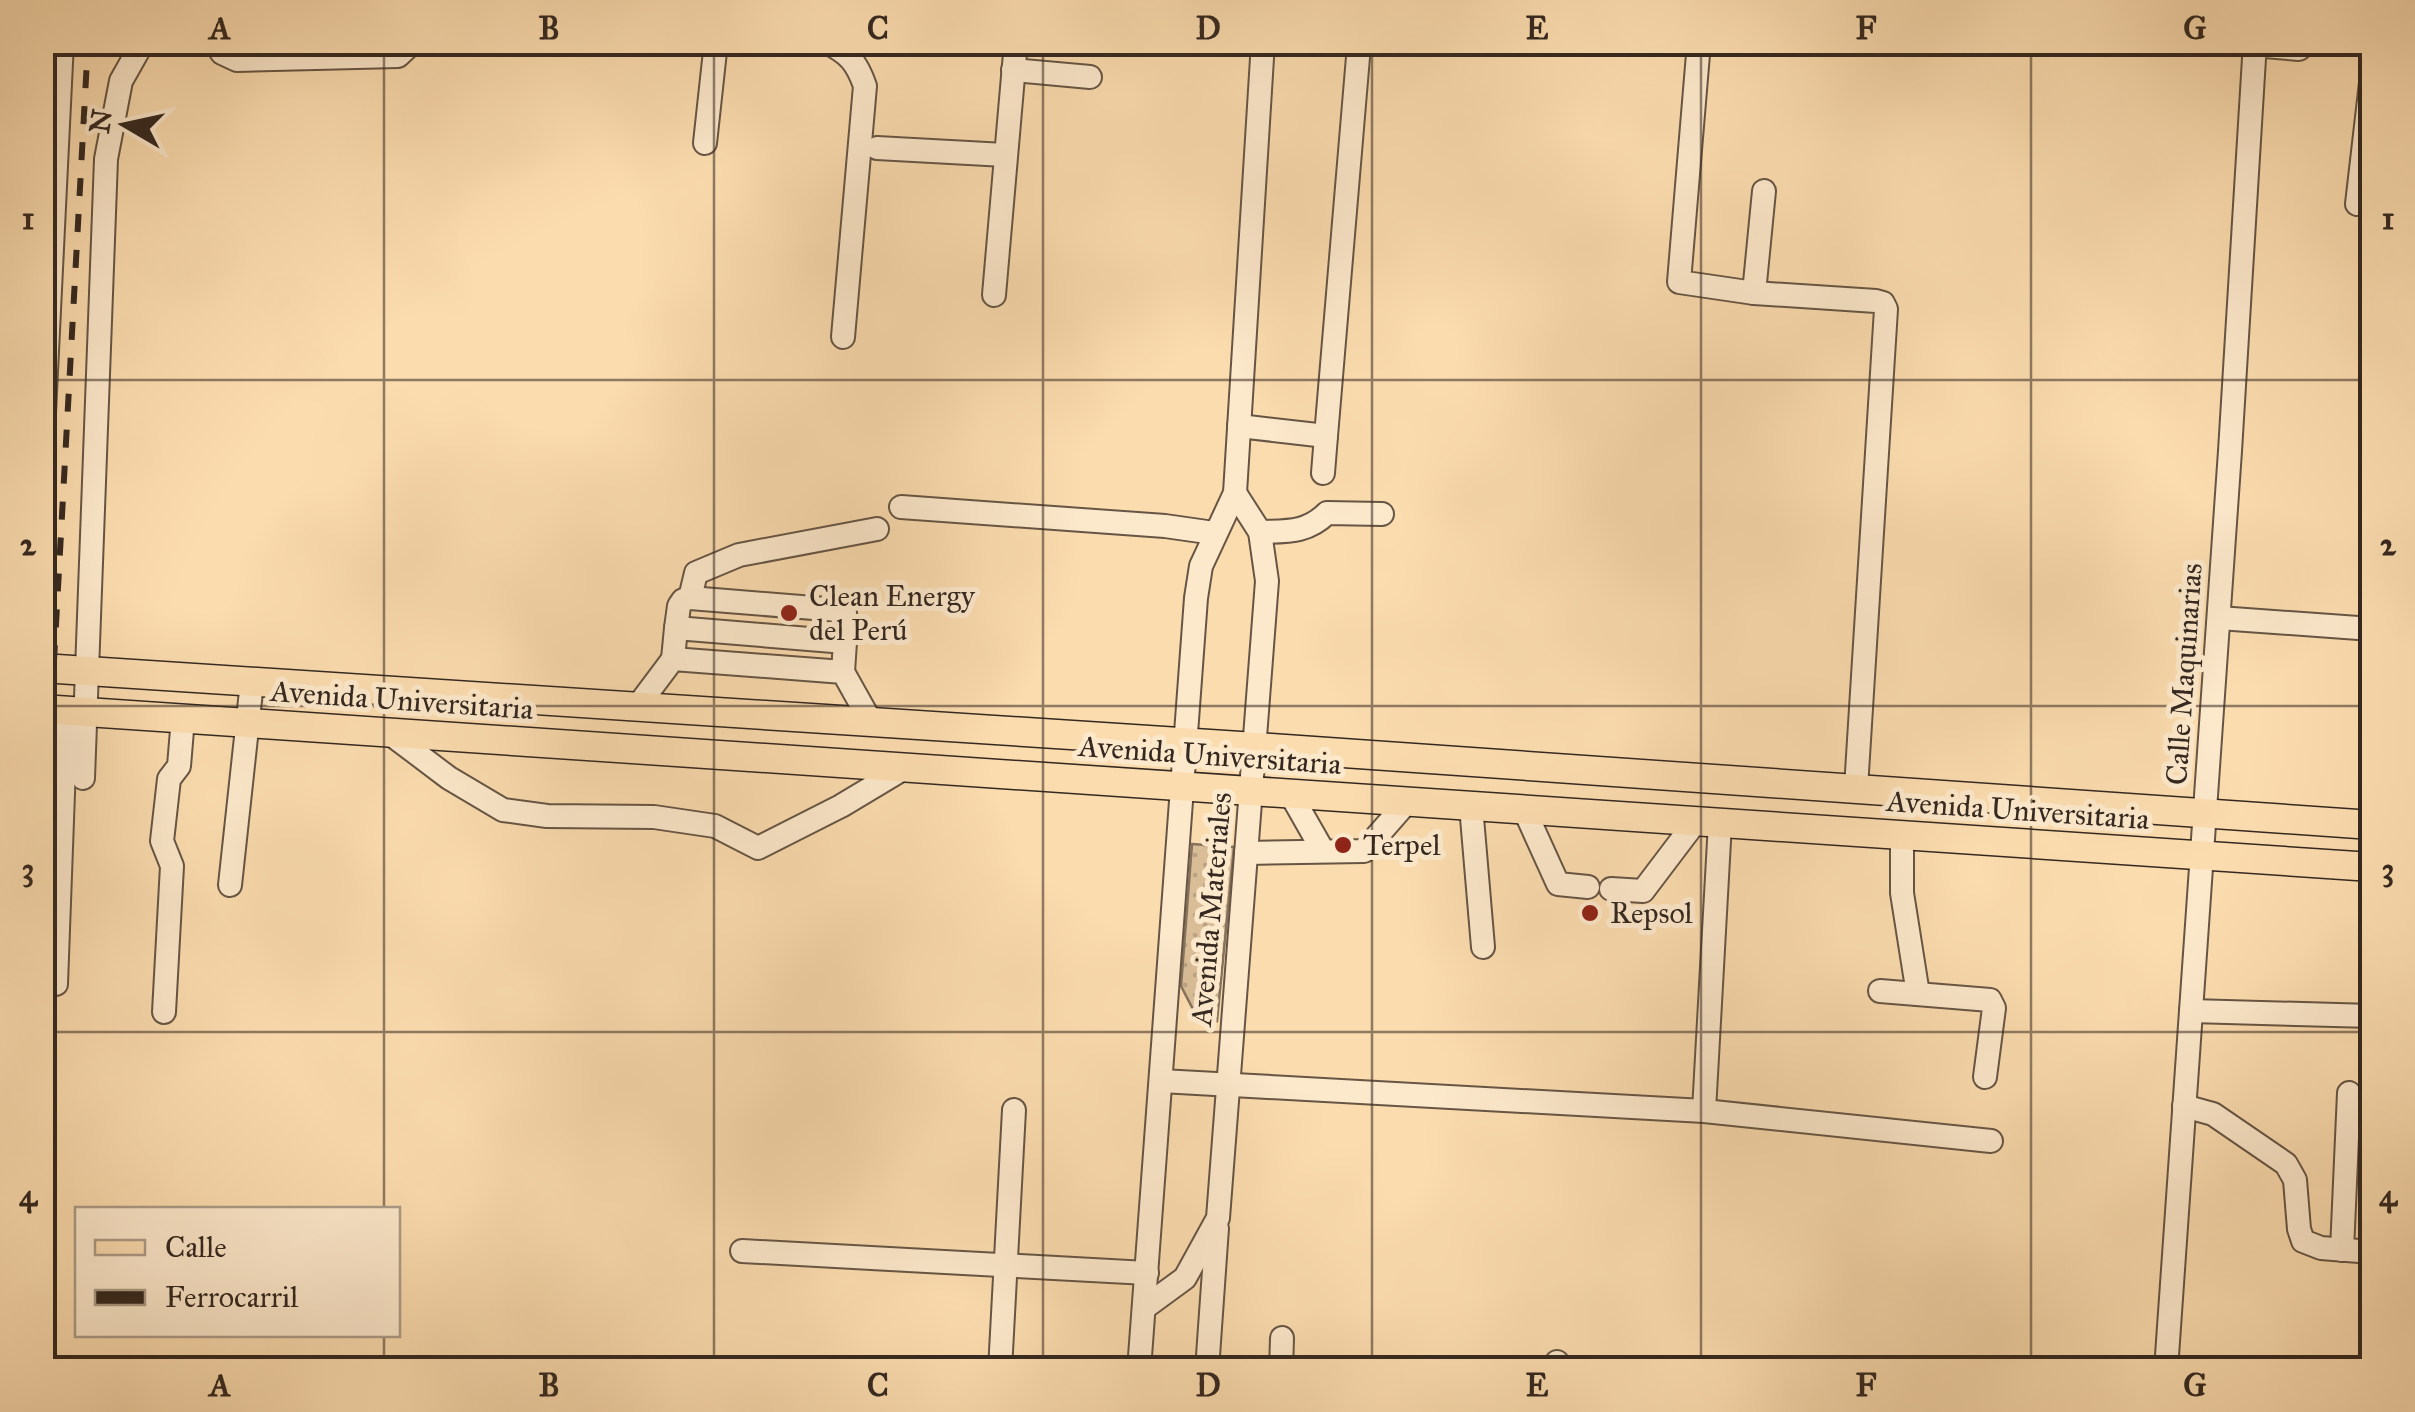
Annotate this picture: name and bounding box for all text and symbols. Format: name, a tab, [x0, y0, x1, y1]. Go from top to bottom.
text: A	[207, 9, 231, 48]
text: B	[538, 9, 560, 48]
text: C	[867, 9, 889, 48]
text: D	[1195, 9, 1221, 48]
text: E	[1526, 9, 1549, 48]
text: F	[1856, 9, 1877, 48]
text: G	[2183, 9, 2207, 48]
north arrow	[75, 75, 175, 175]
text: N	[82, 106, 120, 136]
text: 1	[22, 199, 35, 238]
text: 1	[2382, 199, 2395, 238]
text: 2	[20, 525, 37, 564]
text: 2	[2380, 525, 2397, 564]
street label: Calle Maquinarias	[2158, 562, 2210, 786]
place label: Clean Energy del Perú	[809, 578, 976, 648]
marker: Clean Energy del Perú	[778, 602, 800, 624]
street label: Avenida Universitaria	[267, 673, 535, 727]
street label: Avenida Universitaria	[1075, 728, 1343, 782]
street label: Avenida Universitaria	[1883, 783, 2151, 837]
street label: Avenida Materiales	[1183, 791, 1239, 1029]
place label: Terpel	[1363, 827, 1441, 863]
marker: Terpel	[1332, 834, 1354, 856]
text: 3	[22, 850, 34, 889]
text: 3	[2382, 850, 2394, 889]
place label: Repsol	[1610, 895, 1694, 931]
marker: Repsol	[1579, 902, 1601, 924]
text: 4	[19, 1176, 38, 1215]
text: 4	[2379, 1176, 2398, 1215]
legend	[75, 1207, 400, 1337]
text: Calle	[165, 1229, 227, 1265]
text: Ferrocarril	[165, 1279, 299, 1315]
text: A	[207, 1366, 231, 1405]
text: B	[538, 1366, 560, 1405]
text: C	[867, 1366, 889, 1405]
text: D	[1195, 1366, 1221, 1405]
text: E	[1526, 1366, 1549, 1405]
text: F	[1856, 1366, 1877, 1405]
text: G	[2183, 1366, 2207, 1405]

